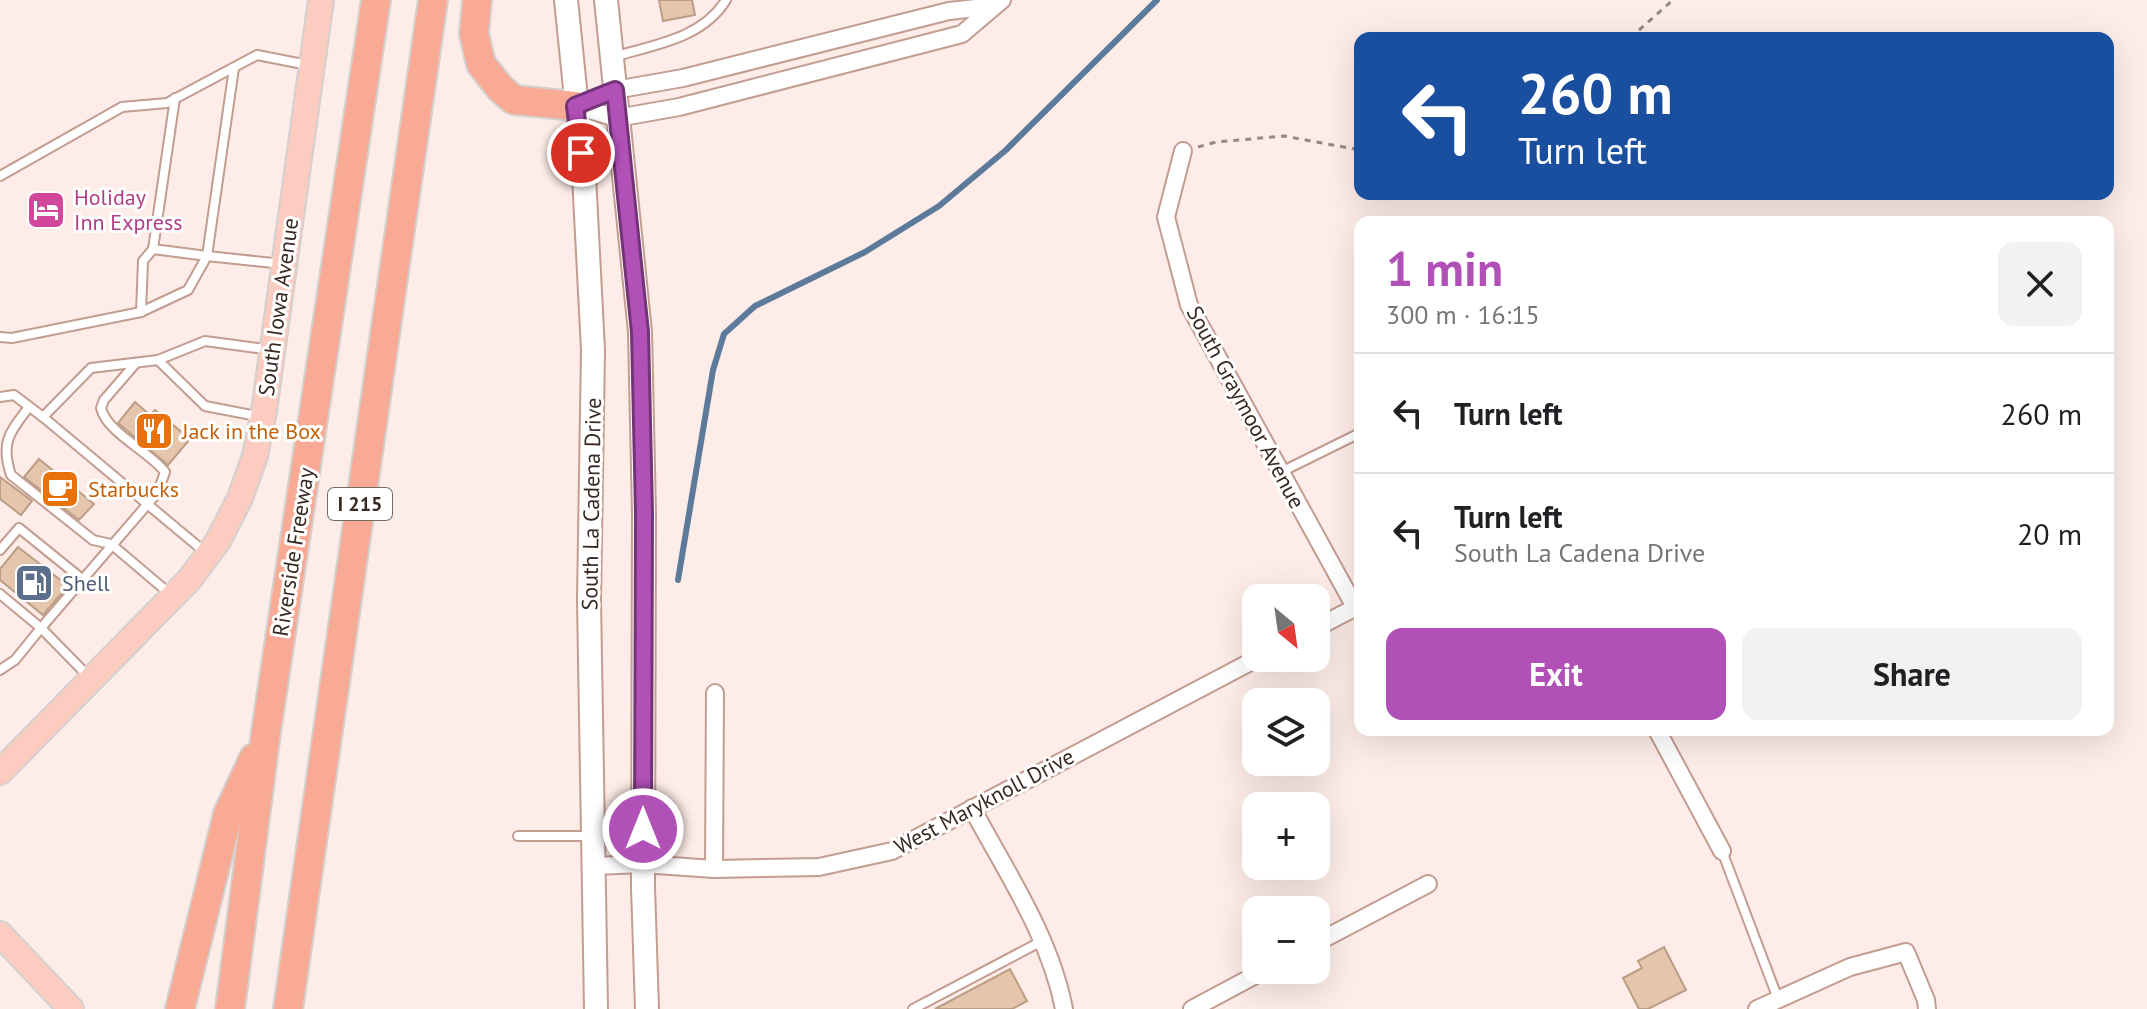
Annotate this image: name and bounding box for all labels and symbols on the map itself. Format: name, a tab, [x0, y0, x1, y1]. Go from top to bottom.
pin	[547, 119, 615, 187]
place label: Holiday Inn Express	[74, 183, 183, 236]
hotel icon: Holiday Inn Express	[25, 189, 67, 231]
street label: South Iowa Avenue	[252, 216, 304, 398]
street label: South Graymoor Avenue	[1181, 301, 1311, 513]
street label: South La Cadena Drive	[575, 397, 607, 611]
restaurant icon: Jack in the Box	[133, 410, 175, 452]
place label: Jack in the Box	[181, 417, 321, 445]
street label: Riverside Freeway	[266, 465, 320, 638]
cafe icon: Starbucks	[39, 468, 81, 510]
place label: Starbucks	[88, 475, 179, 503]
road number: I 215	[328, 488, 392, 520]
fuel station icon: Shell	[13, 562, 55, 604]
place label: Shell	[62, 569, 110, 597]
north arrow	[1242, 584, 1330, 672]
street label: West Maryknoll Drive	[889, 742, 1079, 860]
position arrow	[601, 787, 685, 871]

